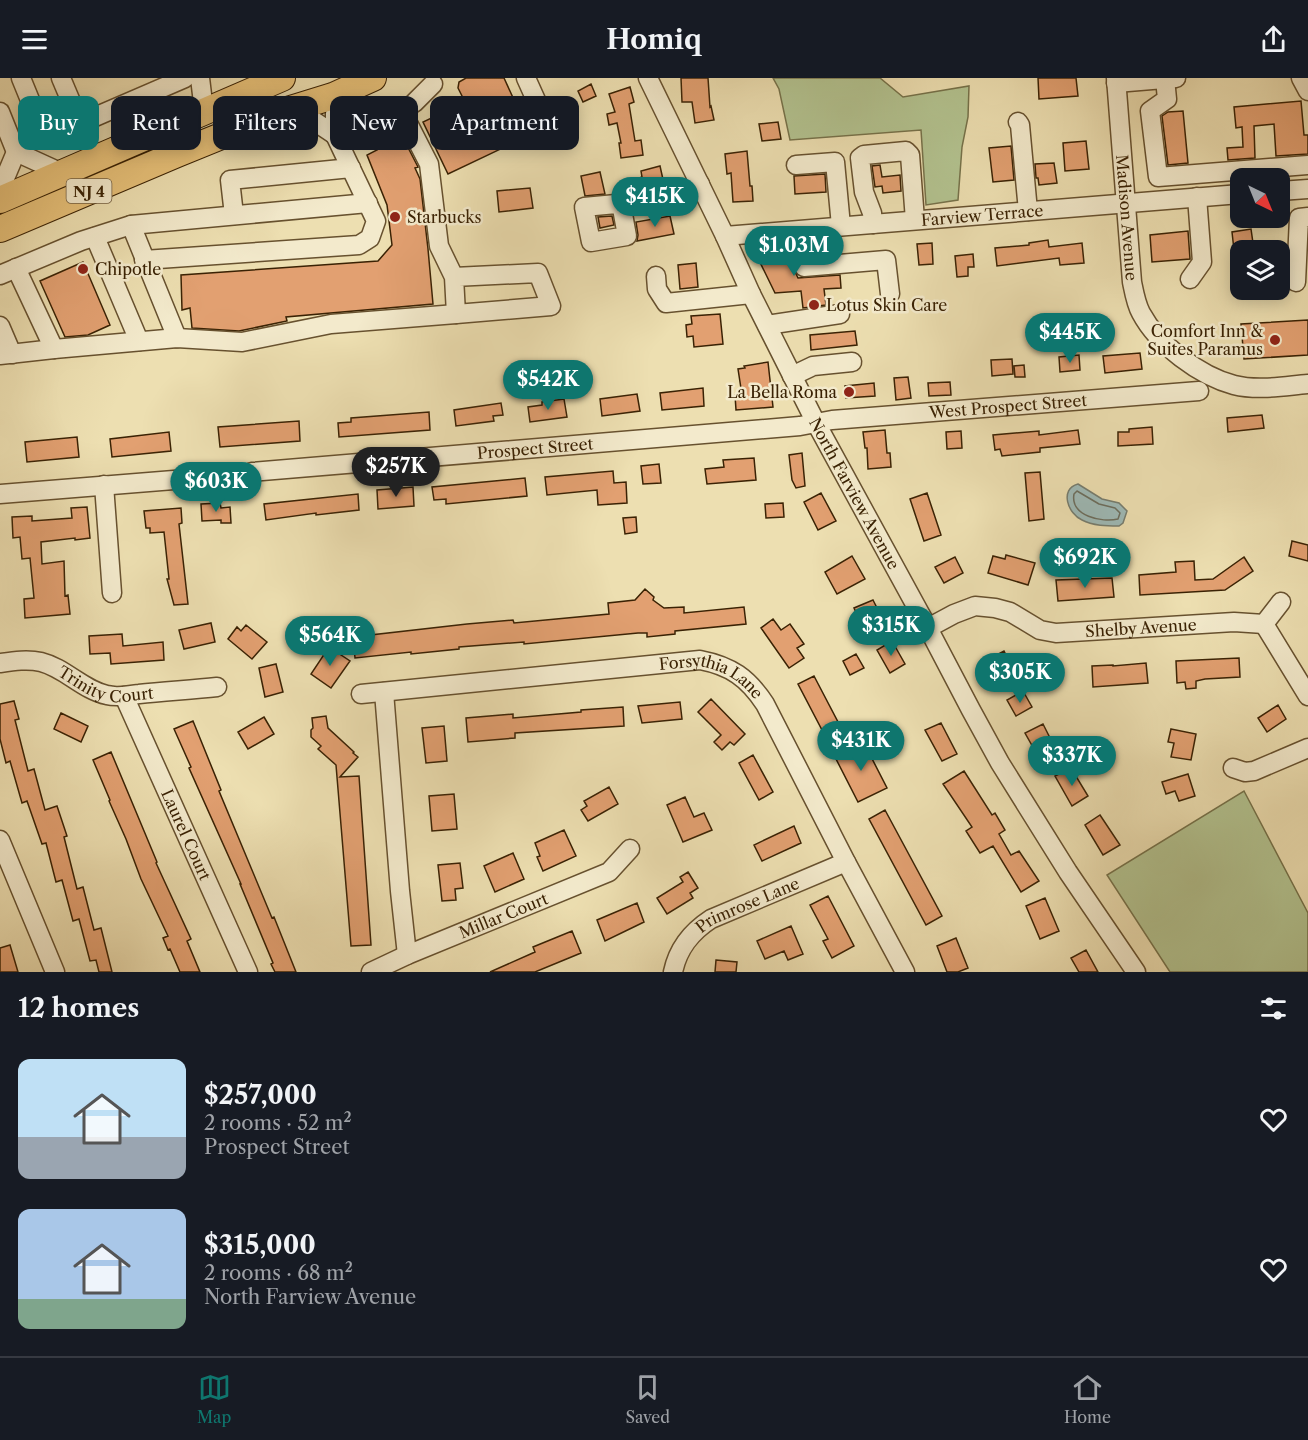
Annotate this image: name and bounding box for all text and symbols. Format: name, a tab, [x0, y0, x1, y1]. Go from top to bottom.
icon: menu	[18, 23, 51, 56]
text: Homiq	[606, 23, 702, 56]
icon: share	[1257, 23, 1290, 56]
chip: Buy	[18, 96, 99, 150]
chip: Rent	[111, 96, 201, 150]
chip: Filters	[213, 96, 318, 150]
chip: New	[330, 96, 418, 150]
chip: Apartment	[430, 96, 579, 150]
street label: Madison Avenue	[1112, 154, 1142, 281]
north arrow	[1230, 168, 1290, 228]
map controls	[1230, 168, 1290, 300]
pin: $415K	[613, 177, 697, 228]
road number: NJ 4	[66, 179, 112, 203]
text: $415K	[625, 184, 685, 208]
street label: Farview Terrace	[920, 200, 1044, 230]
place label: Starbucks	[407, 207, 482, 227]
marker: Starbucks	[388, 210, 402, 224]
pin: $1.03M	[745, 226, 843, 277]
text: $1.03M	[759, 233, 829, 257]
button: layers	[1230, 240, 1290, 300]
place label: Chipotle	[95, 259, 161, 279]
marker: Chipotle	[76, 262, 90, 276]
place label: Lotus Skin Care	[826, 295, 947, 315]
marker: Lotus Skin Care	[807, 298, 821, 312]
pin: $445K	[1028, 313, 1112, 364]
text: $445K	[1039, 320, 1101, 344]
place label: Comfort Inn & Suites Paramus	[1147, 321, 1263, 359]
marker: Comfort Inn & Suites Paramus	[1268, 333, 1282, 347]
pin: $542K	[506, 360, 590, 411]
text: $542K	[517, 367, 579, 391]
place label: La Bella Roma	[727, 382, 838, 402]
marker: La Bella Roma	[842, 385, 856, 399]
street label: West Prospect Street	[927, 390, 1088, 422]
street label: North Farview Avenue	[805, 414, 904, 573]
street label: Prospect Street	[476, 433, 594, 463]
pin: $257K	[354, 447, 438, 498]
text: $257K	[366, 454, 426, 478]
pin: $603K	[174, 462, 258, 513]
text: $603K	[184, 469, 248, 493]
pin: $692K	[1043, 538, 1127, 589]
text: $692K	[1054, 545, 1116, 569]
pin: $315K	[849, 606, 933, 657]
text: $315K	[862, 613, 920, 637]
street label: Shelby Avenue	[1085, 614, 1197, 641]
pin: $564K	[288, 616, 372, 667]
text: $564K	[299, 623, 361, 647]
street label: Forsythia Lane	[658, 650, 768, 703]
pin: $305K	[978, 653, 1062, 704]
text: $305K	[989, 660, 1051, 684]
street label: Trinity Court	[55, 661, 155, 706]
pin: $431K	[819, 721, 903, 772]
text: $431K	[831, 728, 891, 752]
pin: $337K	[1030, 736, 1114, 787]
text: $337K	[1042, 743, 1102, 767]
street label: Laurel Court	[157, 786, 216, 884]
street label: Primrose Lane	[691, 873, 802, 937]
street label: Millar Court	[456, 888, 551, 943]
text: 12 homes	[18, 992, 139, 1024]
icon: filters	[1257, 992, 1290, 1025]
text: $257,000	[204, 1079, 317, 1111]
icon: home	[66, 1083, 138, 1155]
icon: heart	[1257, 1103, 1290, 1136]
text: 2 rooms · 52 m²	[204, 1111, 352, 1135]
text: Prospect Street	[204, 1135, 349, 1159]
text: $315,000	[204, 1229, 316, 1261]
icon: home	[66, 1233, 138, 1305]
icon: heart	[1257, 1253, 1290, 1286]
text: 2 rooms · 68 m²	[204, 1261, 353, 1285]
text: North Farview Avenue	[204, 1285, 416, 1309]
tab: Map	[197, 1371, 231, 1427]
tab: Saved	[625, 1371, 670, 1427]
tab: Home	[1064, 1371, 1111, 1427]

